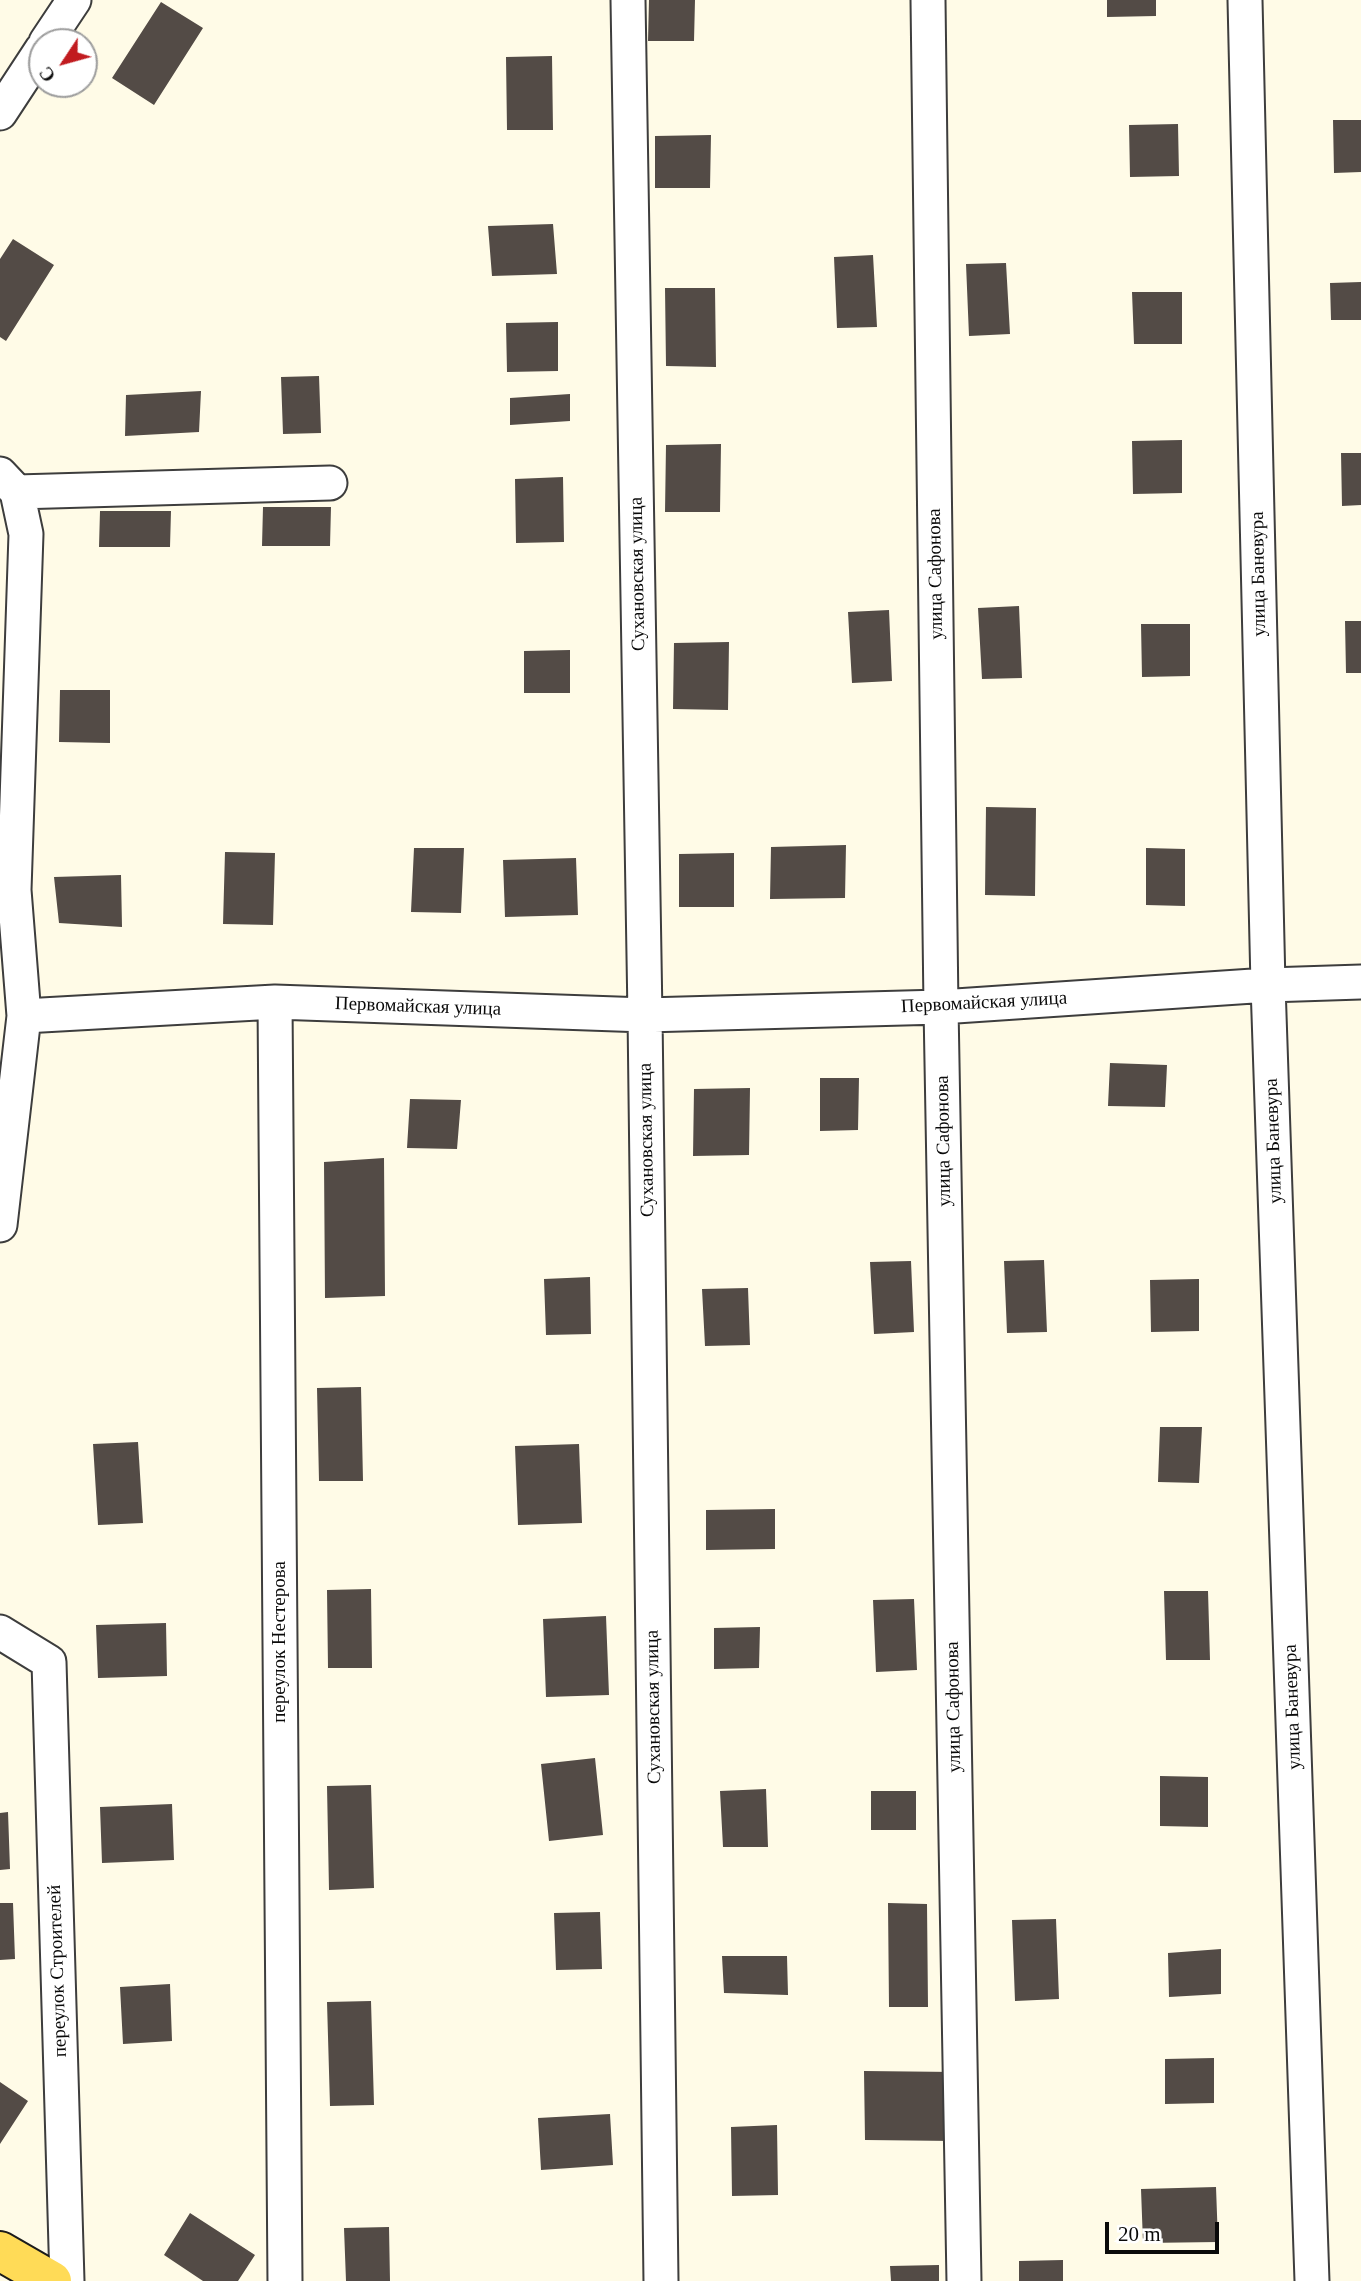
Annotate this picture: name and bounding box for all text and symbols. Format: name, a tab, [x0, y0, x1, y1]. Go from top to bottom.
north arrow	[28, 28, 98, 98]
text: С	[35, 63, 60, 86]
street label: Сухановская улица	[625, 497, 651, 651]
street label: улица Сафонова	[923, 508, 949, 640]
street label: улица Баневура	[1247, 511, 1271, 637]
street label: Первомайская улица	[900, 987, 1068, 1019]
street label: Первомайская улица	[334, 993, 502, 1021]
street label: Сухановская улица	[634, 1063, 660, 1217]
street label: улица Сафонова	[931, 1075, 957, 1207]
street label: улица Баневура	[1260, 1078, 1288, 1204]
street label: переулок Нестерова	[269, 1561, 291, 1723]
street label: Сухановская улица	[641, 1630, 667, 1784]
street label: улица Сафонова	[941, 1641, 967, 1773]
street label: улица Баневура	[1279, 1644, 1307, 1770]
street label: переулок Строителей	[44, 1884, 72, 2058]
scale bar	[1109, 2208, 1223, 2252]
text: 20 m	[1118, 2222, 1161, 2246]

